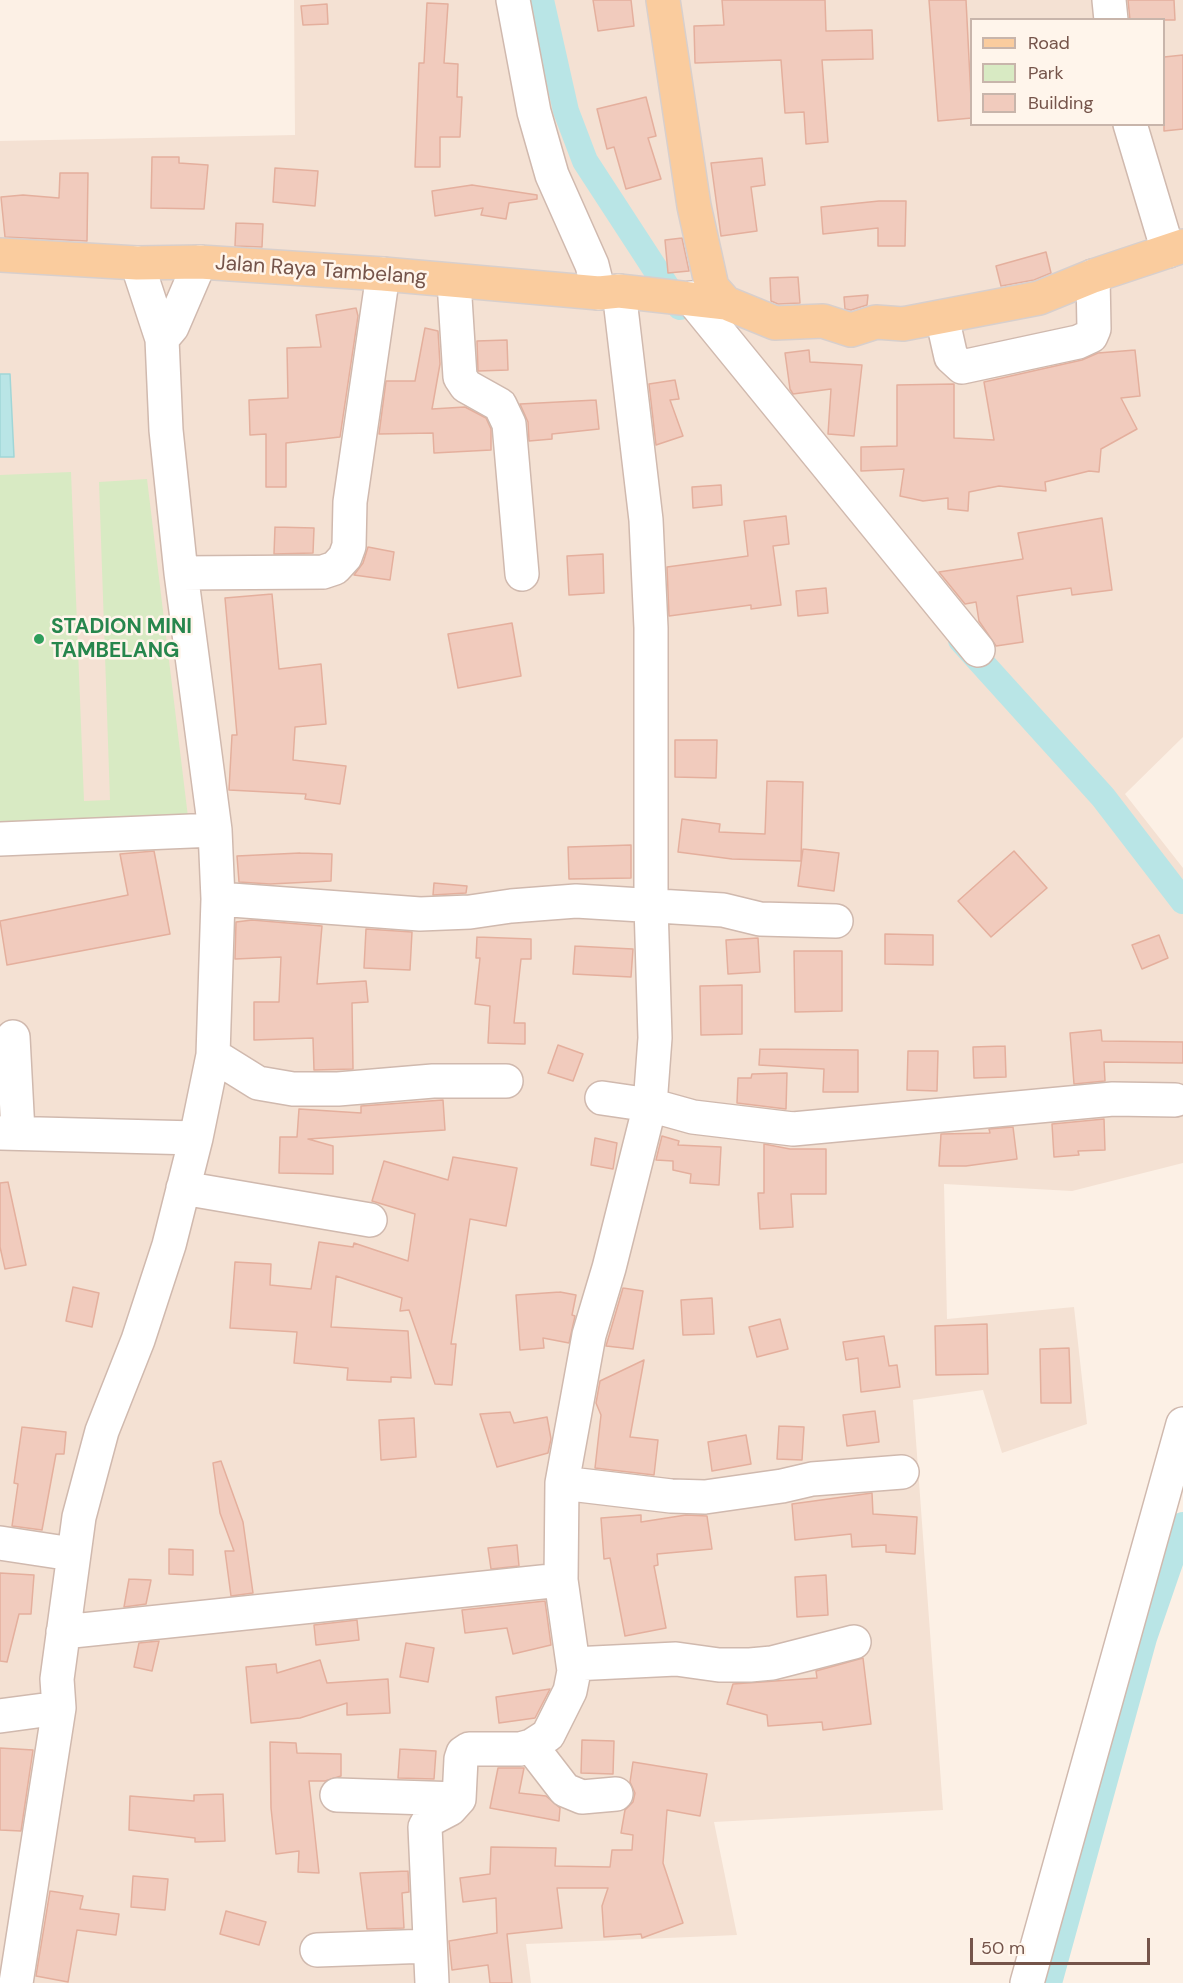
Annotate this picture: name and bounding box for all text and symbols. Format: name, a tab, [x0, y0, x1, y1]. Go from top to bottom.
legend	[970, 18, 1165, 126]
text: Road	[1028, 31, 1070, 55]
text: Park	[1028, 61, 1064, 85]
text: Building	[1028, 91, 1093, 115]
street label: Jalan Raya Tambelang	[214, 251, 428, 291]
place label: STADION MINI TAMBELANG	[51, 614, 192, 664]
marker: STADION MINI TAMBELANG	[32, 632, 46, 646]
scale bar	[973, 1926, 1153, 1964]
text: 50 m	[981, 1936, 1025, 1960]

